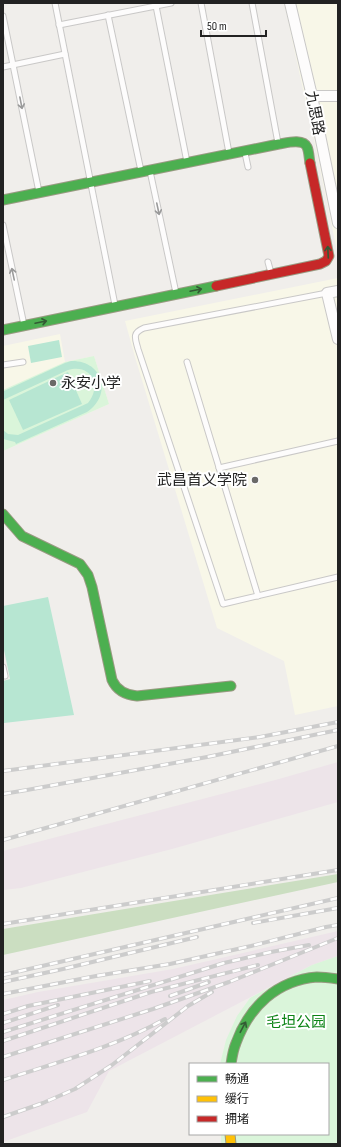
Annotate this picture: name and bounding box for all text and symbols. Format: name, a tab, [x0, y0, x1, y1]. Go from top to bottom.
scale bar	[201, 12, 266, 38]
text: 50 m	[207, 19, 227, 34]
street label: 九思路	[301, 89, 328, 137]
one-way arrow	[17, 96, 25, 109]
one-way arrow	[155, 202, 163, 215]
one-way arrow	[324, 246, 332, 259]
one-way arrow	[9, 268, 17, 281]
one-way arrow	[189, 285, 202, 293]
one-way arrow	[34, 318, 47, 326]
place label: 永安小学	[61, 374, 121, 393]
marker: 永安小学	[48, 378, 58, 388]
place label: 武昌首义学院	[157, 471, 247, 490]
marker: 武昌首义学院	[250, 475, 260, 485]
park label: 毛坦公园	[266, 1013, 326, 1032]
one-way arrow	[240, 1021, 247, 1033]
legend	[189, 1063, 329, 1135]
text: 畅通	[225, 1072, 249, 1087]
text: 缓行	[225, 1092, 249, 1107]
text: 拥堵	[225, 1112, 249, 1127]

